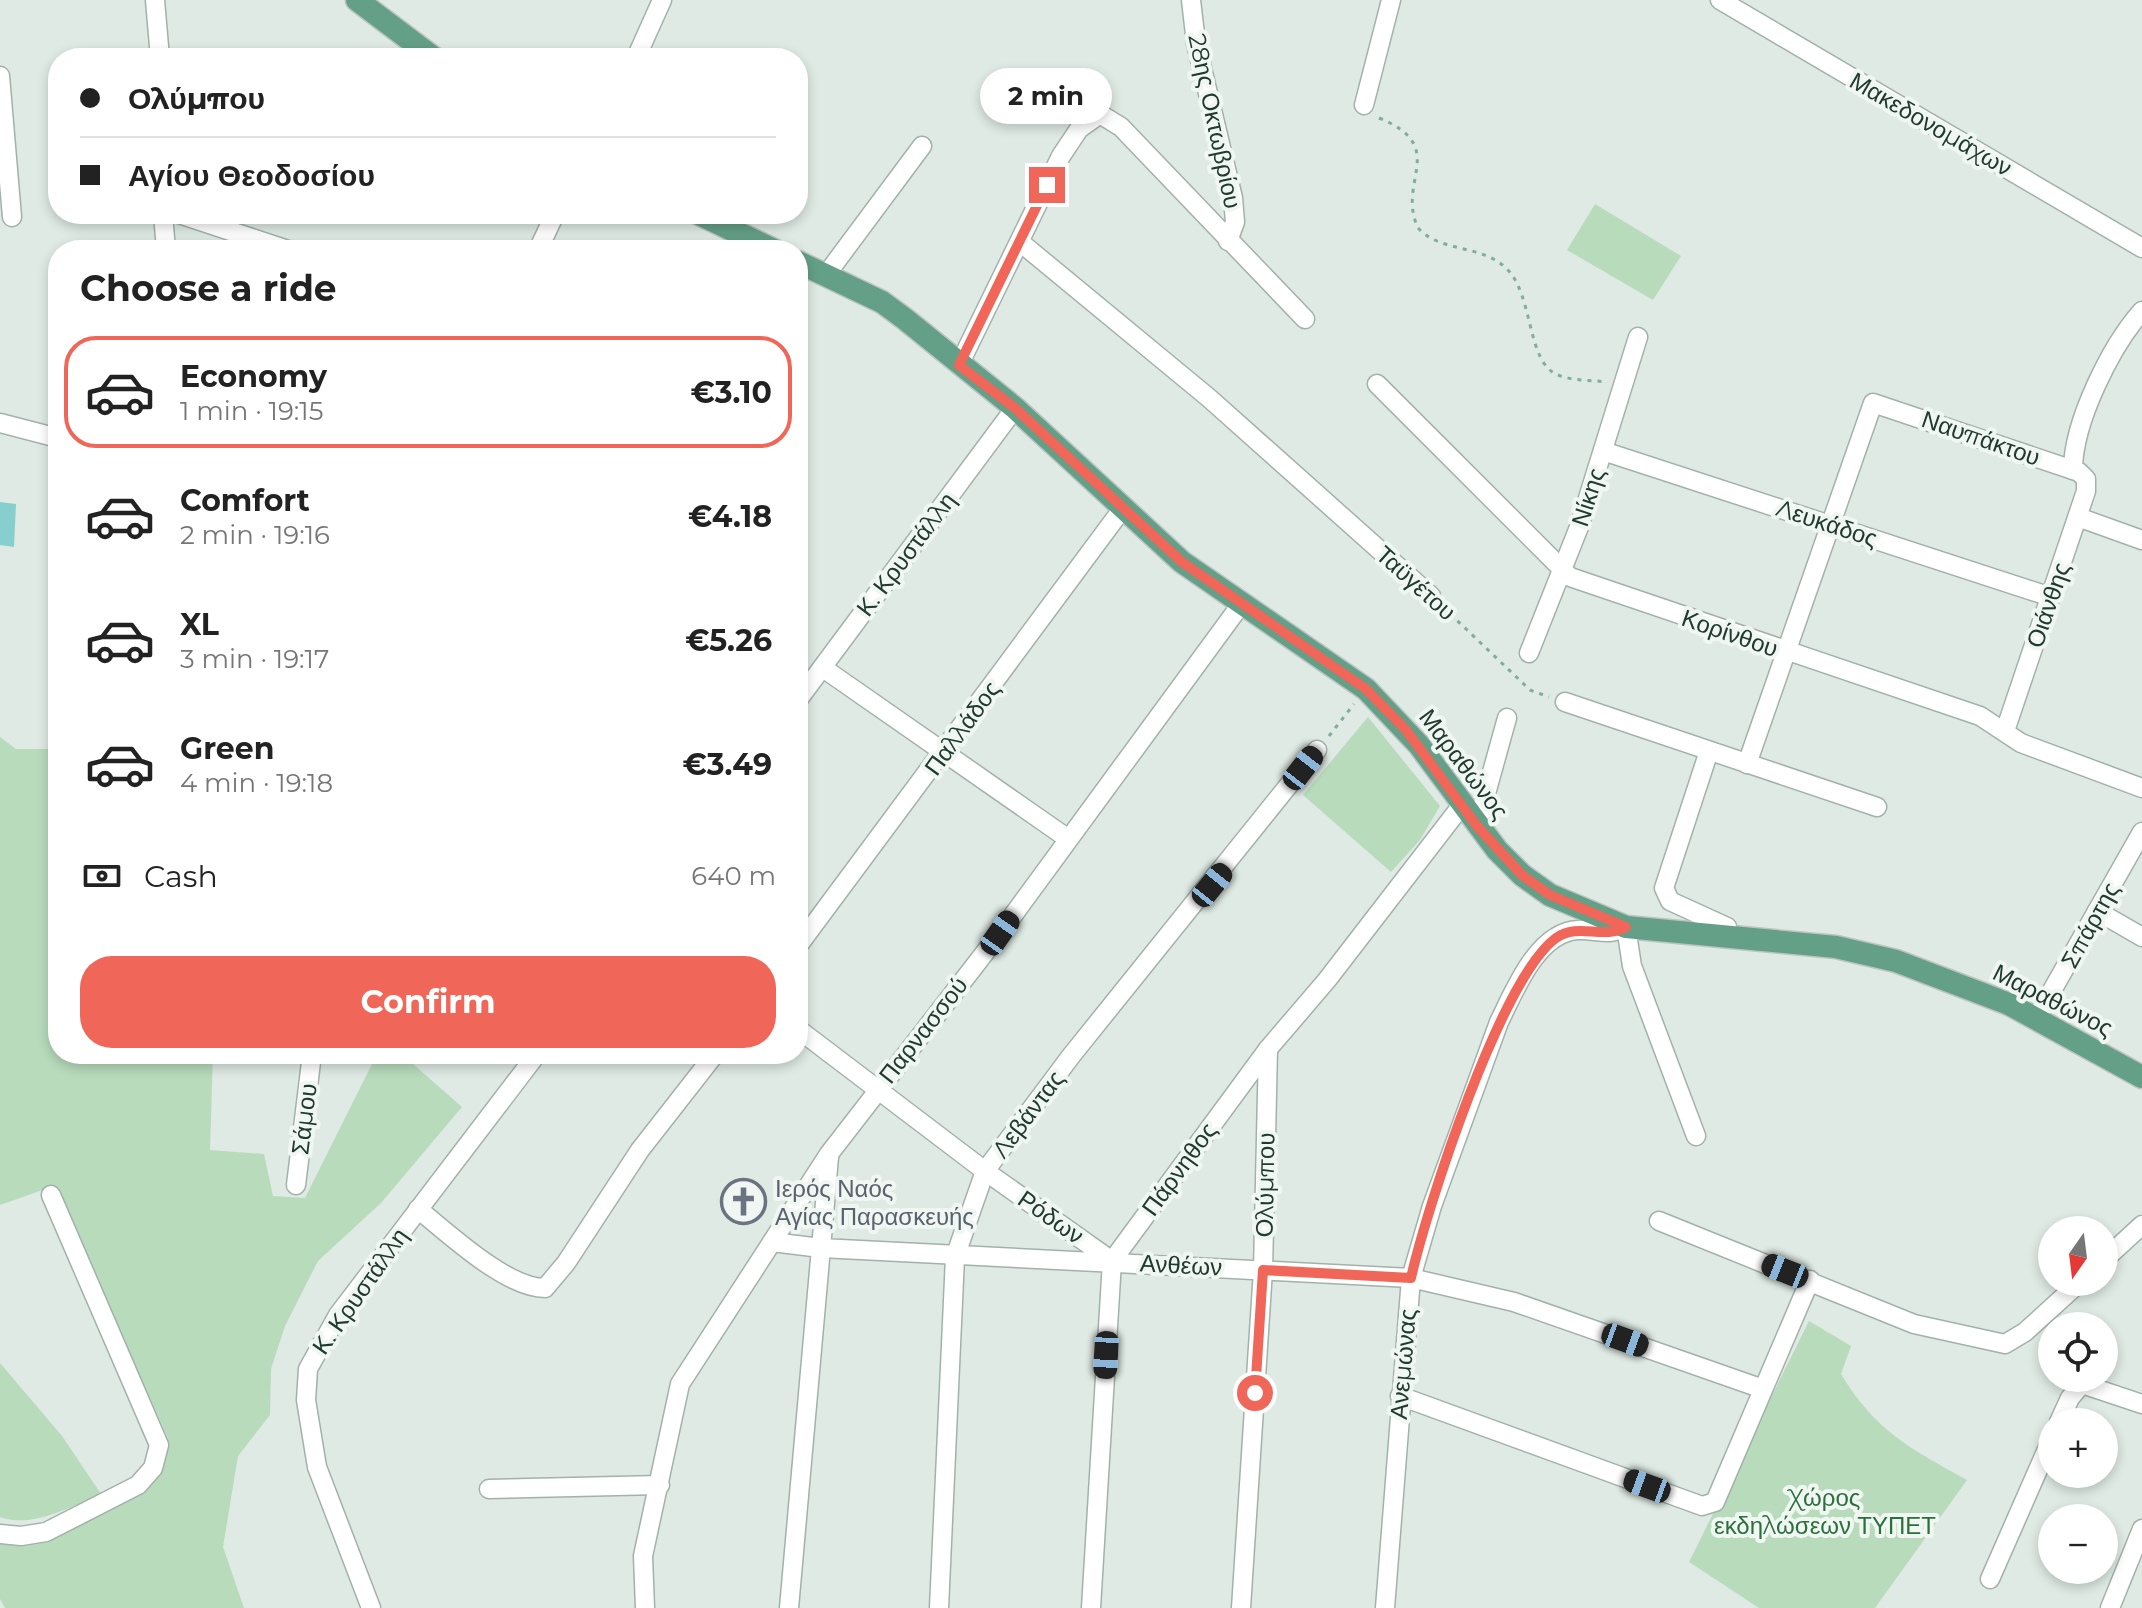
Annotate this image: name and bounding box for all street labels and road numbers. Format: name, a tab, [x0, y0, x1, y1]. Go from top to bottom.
street label: 28ης Οκτωβρίου	[1182, 31, 1248, 211]
street label: Μακεδονομάχων	[1845, 66, 2017, 182]
street label: Ναυπάκτου	[1918, 404, 2044, 472]
street label: Νίκης	[1565, 464, 1611, 530]
street label: Κ. Κρυστάλλη	[850, 486, 962, 622]
street label: Λευκάδος	[1773, 493, 1881, 553]
street label: Ταϋγέτου	[1370, 540, 1462, 626]
street label: Οιάνθης	[2020, 559, 2076, 651]
street label: Κορίνθου	[1678, 603, 1782, 663]
street label: Παλλάδος	[918, 675, 1006, 781]
street label: Μαραθώνος	[1413, 703, 1515, 825]
street label: Σπάρτης	[2055, 877, 2125, 973]
street label: Μαραθώνος	[1988, 957, 2118, 1043]
street label: Παρνασσού	[873, 971, 973, 1089]
street label: Λεβάντας	[986, 1065, 1070, 1163]
street label: Σάμου	[285, 1082, 323, 1156]
street label: Πάρνηθος	[1135, 1117, 1223, 1221]
street label: Ολύμπου	[1250, 1132, 1280, 1238]
street label: Ρόδων	[1013, 1184, 1089, 1250]
street label: Κ. Κρυστάλλη	[306, 1222, 414, 1360]
street label: Ανθέων	[1139, 1248, 1223, 1282]
street label: Ανεμώνας	[1384, 1308, 1422, 1420]

